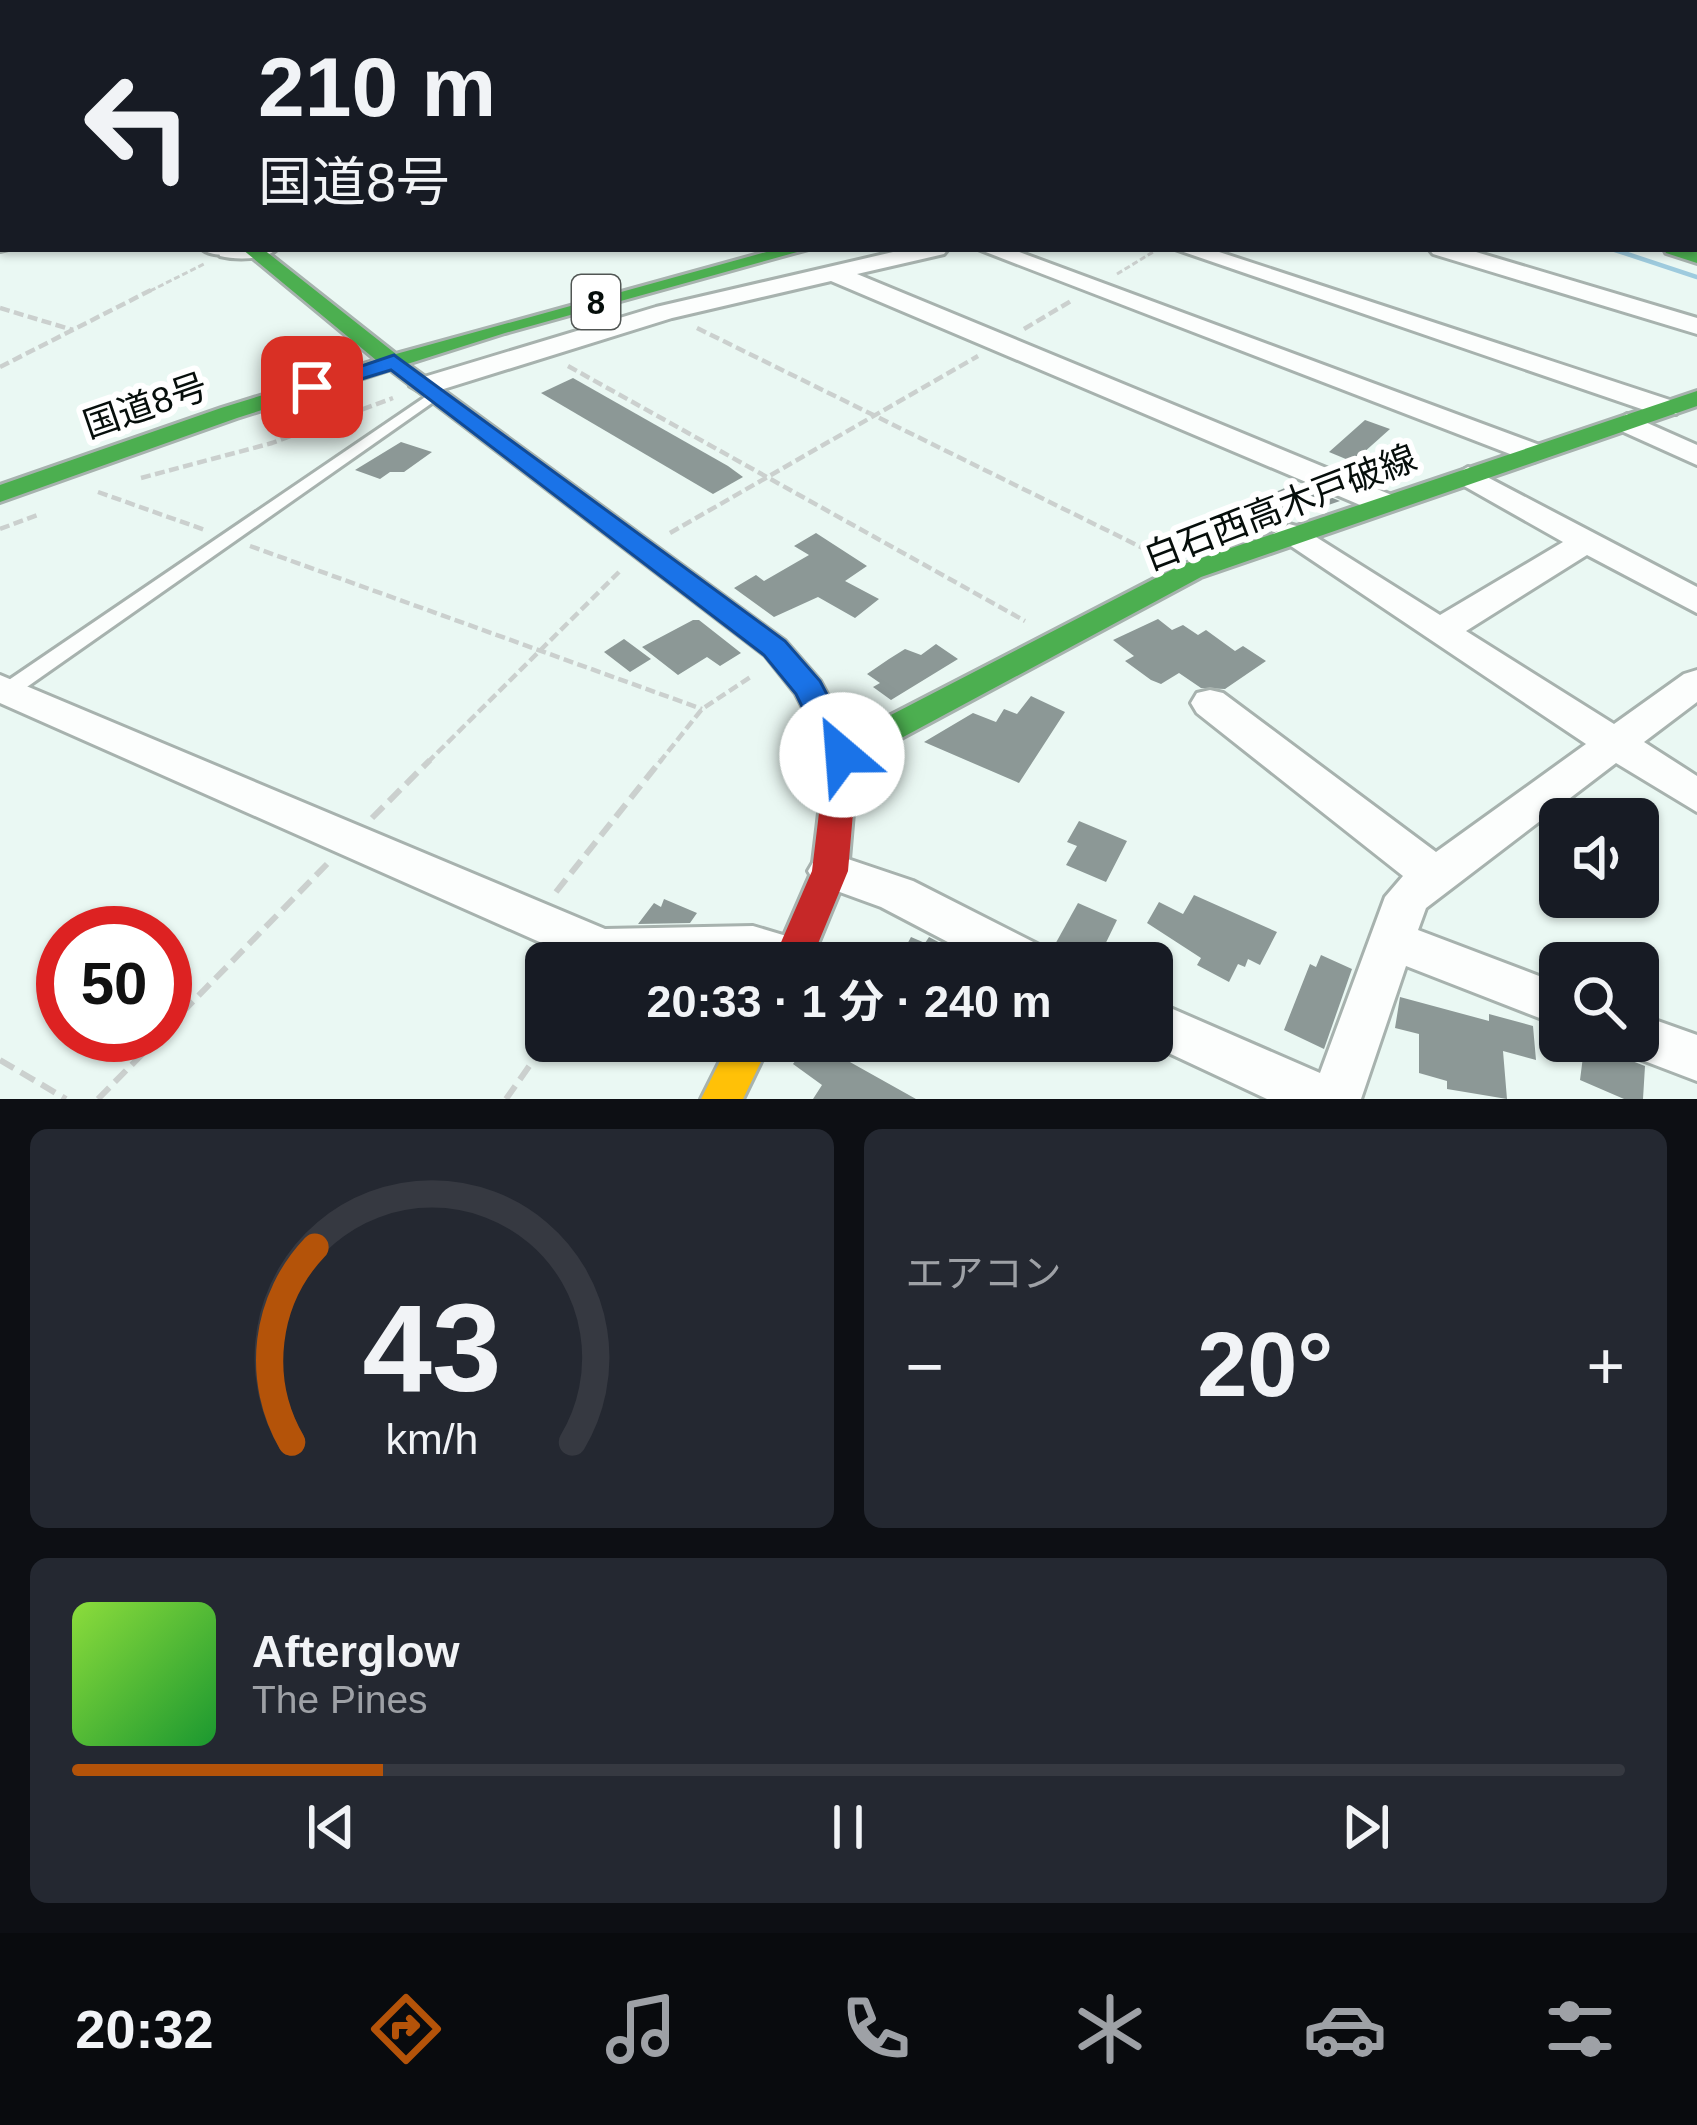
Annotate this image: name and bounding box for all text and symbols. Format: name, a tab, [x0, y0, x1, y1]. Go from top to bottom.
text: 210 m	[258, 40, 496, 134]
icon: left	[60, 48, 216, 204]
text: 国道8号	[258, 152, 450, 212]
road number: 8	[572, 275, 620, 329]
pin	[261, 336, 363, 438]
icon: arrive	[279, 354, 345, 420]
street label: 国道8号	[78, 365, 212, 446]
street label: 白石西高木戸破線	[1138, 437, 1422, 578]
position arrow	[779, 692, 905, 818]
map controls	[1539, 798, 1659, 1062]
button: sound	[1539, 798, 1659, 918]
speed limit sign: 50	[36, 906, 192, 1062]
button: search	[1539, 942, 1659, 1062]
text: 20:33 · 1 分 · 240 m	[646, 976, 1052, 1027]
text: エアコン	[906, 1252, 1062, 1295]
text: 43	[362, 1278, 501, 1417]
text: 20°	[1197, 1315, 1333, 1415]
text: −	[906, 1329, 944, 1403]
text: +	[1586, 1329, 1625, 1403]
text: km/h	[385, 1414, 478, 1462]
text: Afterglow	[252, 1626, 460, 1677]
text: The Pines	[252, 1678, 428, 1721]
icon: previous	[298, 1794, 364, 1860]
icon: pause	[815, 1794, 881, 1860]
icon: next	[1333, 1794, 1399, 1860]
icon: directions	[364, 1987, 448, 2071]
icon: music	[599, 1987, 683, 2071]
icon: phone	[834, 1987, 918, 2071]
icon: climate	[1068, 1987, 1152, 2071]
icon: car	[1303, 1987, 1387, 2071]
icon: filters	[1538, 1987, 1622, 2071]
text: 20:32	[75, 1999, 213, 2059]

